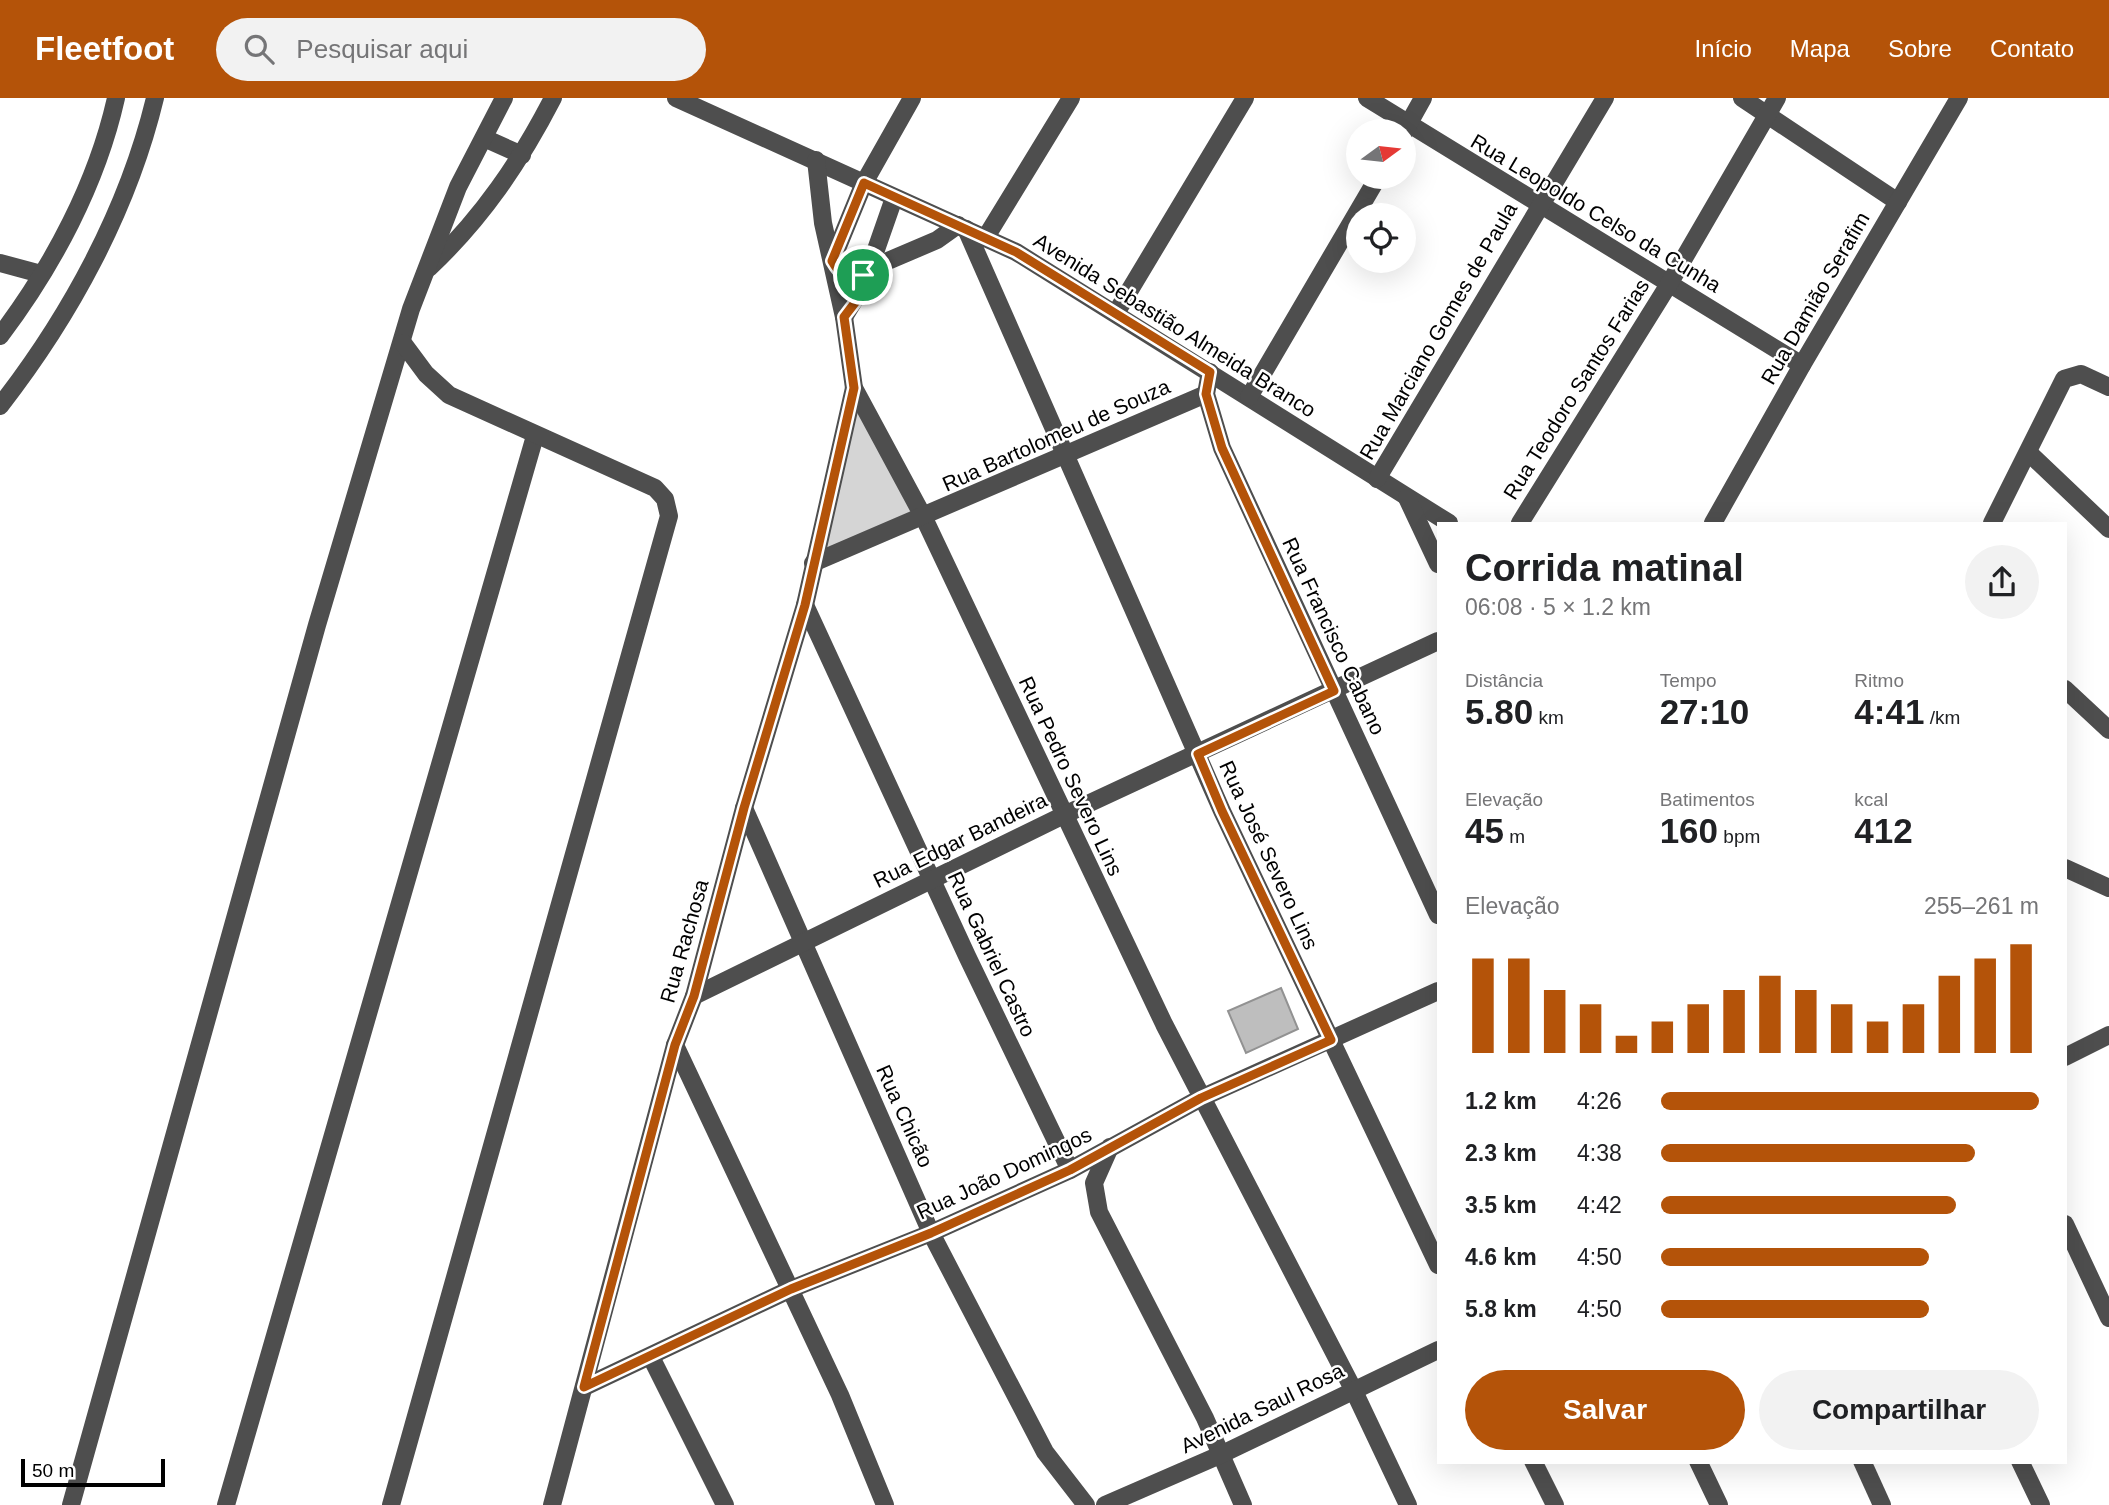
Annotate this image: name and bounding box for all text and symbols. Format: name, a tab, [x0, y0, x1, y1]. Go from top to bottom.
search box	[216, 18, 706, 81]
text: Fleetfoot	[35, 30, 174, 67]
icon: search	[240, 30, 278, 68]
text: Pesquisar aqui	[296, 34, 468, 64]
text: Início	[1694, 35, 1752, 62]
text: Mapa	[1790, 35, 1850, 62]
text: Sobre	[1888, 35, 1952, 62]
text: Contato	[1990, 35, 2074, 62]
north arrow	[1346, 119, 1416, 189]
map controls	[1346, 119, 1416, 273]
street label: Rua Leopoldo Celso da Cunha	[1467, 129, 1725, 297]
street label: Rua Marciano Gomes de Paula	[1355, 198, 1521, 464]
button: locate	[1346, 203, 1416, 273]
street label: Rua Damião Serafim	[1756, 208, 1874, 388]
street label: Avenida Sebastião Almeida Branco	[1030, 228, 1320, 422]
pin	[833, 245, 893, 305]
icon: arrive	[844, 256, 882, 294]
street label: Rua Teodoro Santos Farias	[1499, 275, 1653, 503]
street label: Rua Bartolomeu de Souza	[939, 374, 1173, 496]
street label: Rua Francisco Cabano	[1278, 534, 1390, 738]
button: share	[1965, 545, 2039, 619]
text: Corrida matinal	[1465, 547, 1744, 589]
text: 06:08 · 5 × 1.2 km	[1465, 594, 1651, 620]
text: Distância	[1465, 670, 1543, 691]
text: Tempo	[1660, 670, 1717, 691]
text: Ritmo	[1854, 670, 1904, 691]
street label: Rua Pedro Severo Lins	[1015, 673, 1127, 879]
text: 5.80	[1465, 692, 1533, 731]
text: 27:10	[1660, 692, 1749, 731]
text: 4:41	[1854, 692, 1924, 731]
text: km	[1533, 707, 1564, 728]
text: /km	[1924, 707, 1960, 728]
street label: Rua José Severo Lins	[1215, 757, 1323, 953]
street label: Rua Edgar Bandeira	[869, 788, 1051, 892]
text: Elevação	[1465, 789, 1543, 810]
text: Batimentos	[1660, 789, 1755, 810]
text: kcal	[1854, 789, 1888, 810]
text: 45	[1465, 811, 1504, 850]
text: 160	[1660, 811, 1718, 850]
text: 412	[1854, 811, 1913, 850]
text: m	[1504, 826, 1525, 847]
text: bpm	[1718, 826, 1760, 847]
street label: Rua Gabriel Castro	[944, 868, 1040, 1040]
street label: Rua Rachosa	[655, 876, 713, 1005]
text: Elevação	[1465, 893, 1560, 919]
text: 255–261 m	[1924, 893, 2039, 919]
street label: Rua Chicão	[872, 1061, 938, 1171]
text: 1.2 km	[1465, 1088, 1537, 1114]
text: 4:26	[1577, 1088, 1622, 1114]
street label: Rua João Domingos	[913, 1122, 1095, 1224]
text: 2.3 km	[1465, 1140, 1537, 1166]
text: 4:38	[1577, 1140, 1622, 1166]
text: 3.5 km	[1465, 1192, 1537, 1218]
text: 4:42	[1577, 1192, 1622, 1218]
text: 4.6 km	[1465, 1244, 1537, 1270]
text: 4:50	[1577, 1244, 1622, 1270]
text: 5.8 km	[1465, 1296, 1537, 1322]
text: 4:50	[1577, 1296, 1622, 1322]
street label: Avenida Saul Rosa	[1177, 1358, 1347, 1457]
button: Salvar	[1465, 1370, 1745, 1450]
button: Compartilhar	[1759, 1370, 2039, 1450]
scale bar	[21, 1456, 164, 1488]
text: 50 m	[32, 1460, 74, 1481]

